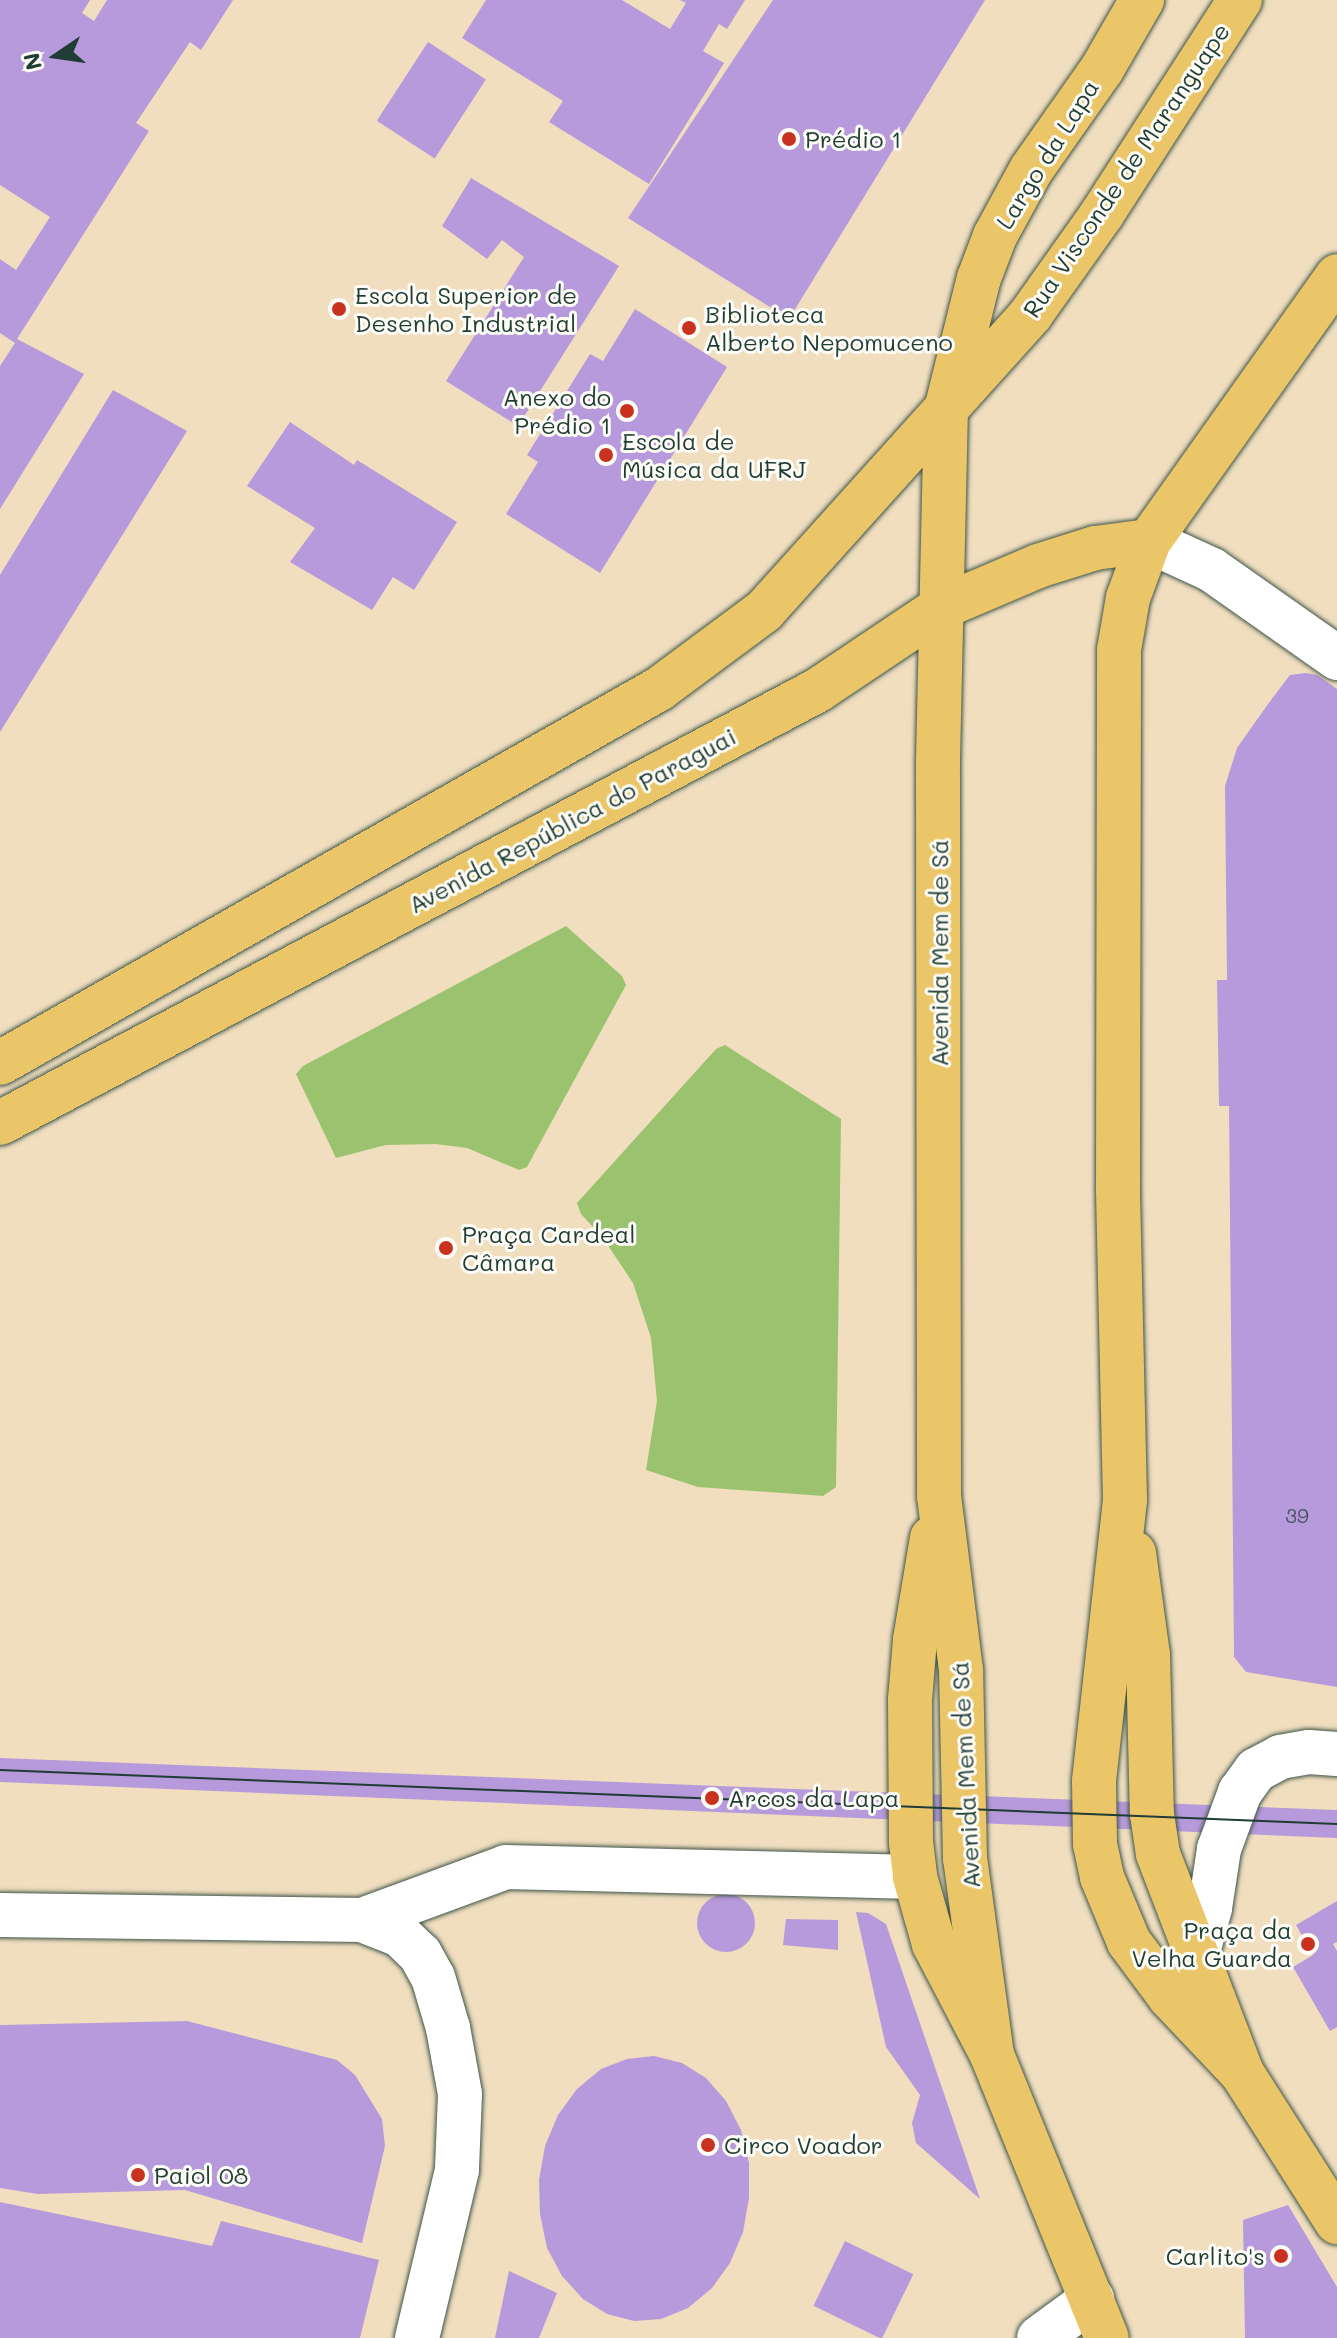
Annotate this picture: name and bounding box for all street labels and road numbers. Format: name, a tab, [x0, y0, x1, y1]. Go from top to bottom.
street label: Rua Visconde de Maranguape	[1017, 17, 1235, 323]
street label: Largo da Lapa	[990, 74, 1104, 234]
street label: Avenida República do Paraguai	[403, 721, 741, 919]
street label: Avenida Mem de Sá	[925, 839, 953, 1067]
street label: Avenida Mem de Sá	[945, 1661, 985, 1889]

